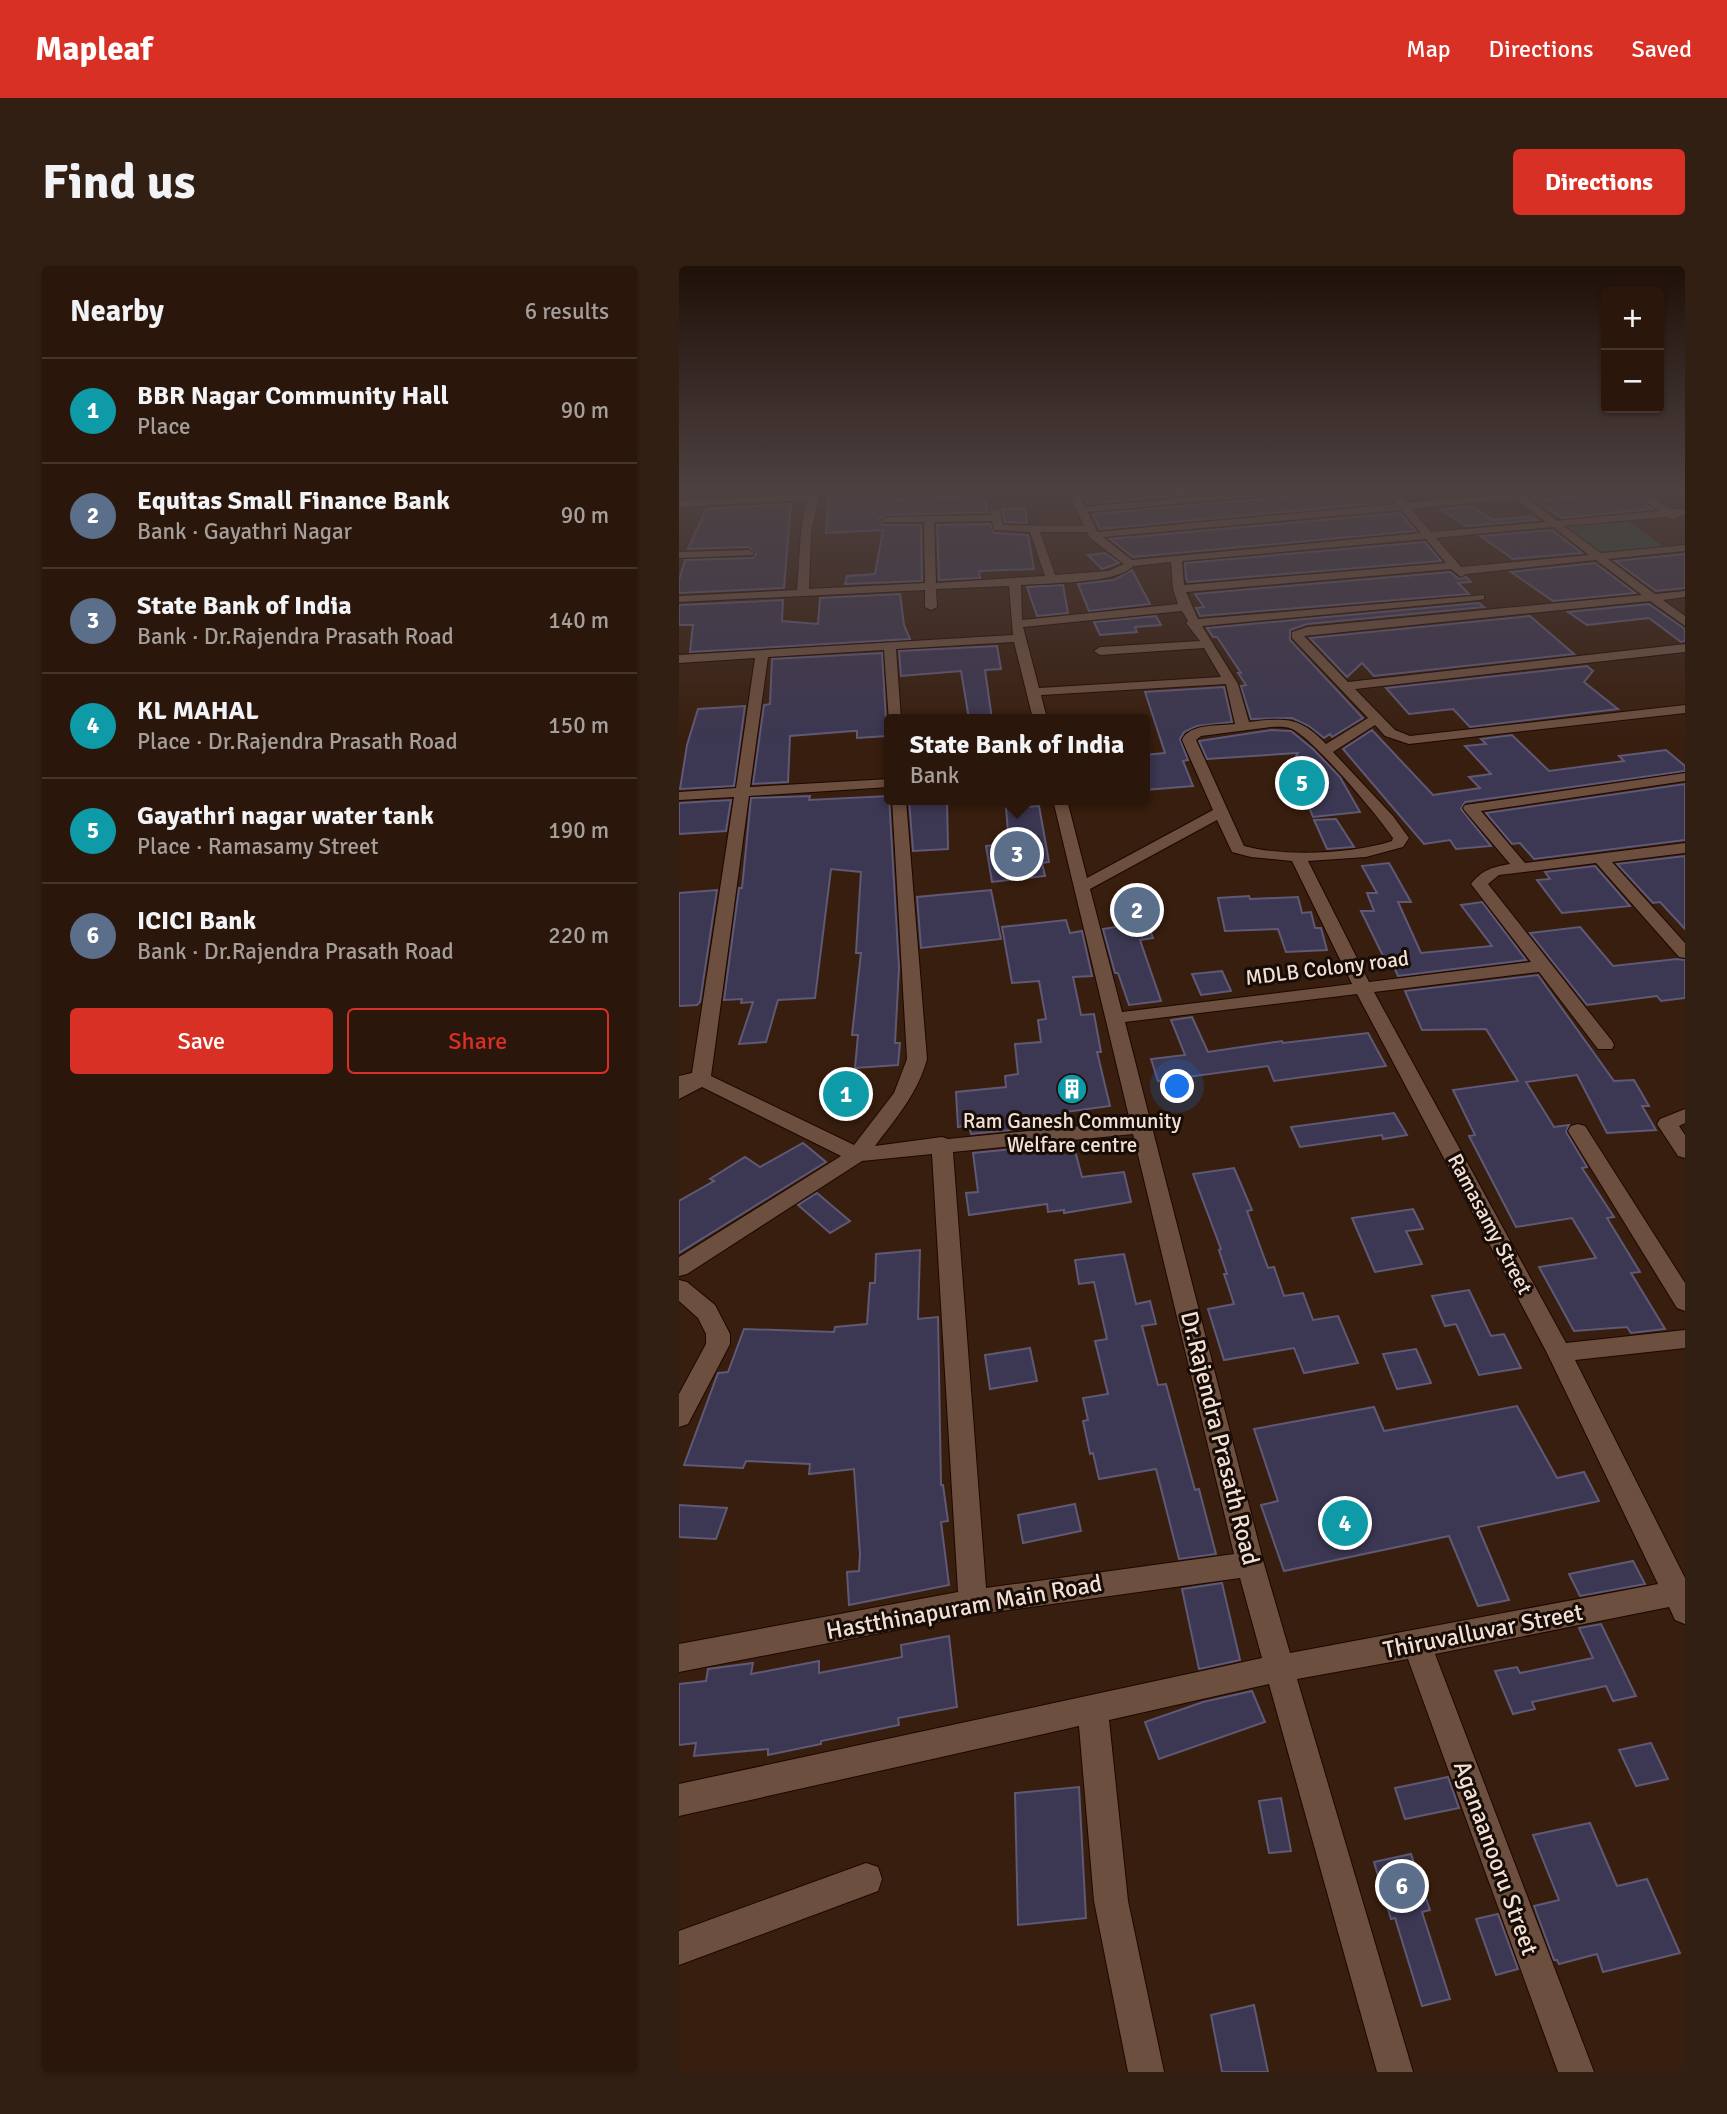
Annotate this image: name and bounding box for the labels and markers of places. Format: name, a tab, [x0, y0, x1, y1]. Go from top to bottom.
pin: 5	[1279, 757, 1325, 809]
pin: 3	[994, 828, 1040, 880]
pin: 2	[1114, 884, 1160, 936]
pin: 1	[823, 1068, 869, 1120]
building icon: Ram Ganesh Community Welfare centre	[1055, 1072, 1089, 1106]
place label: Ram Ganesh Community Welfare centre	[963, 1108, 1181, 1158]
pin: 4	[1322, 1497, 1368, 1549]
pin: 6	[1379, 1860, 1425, 1912]

